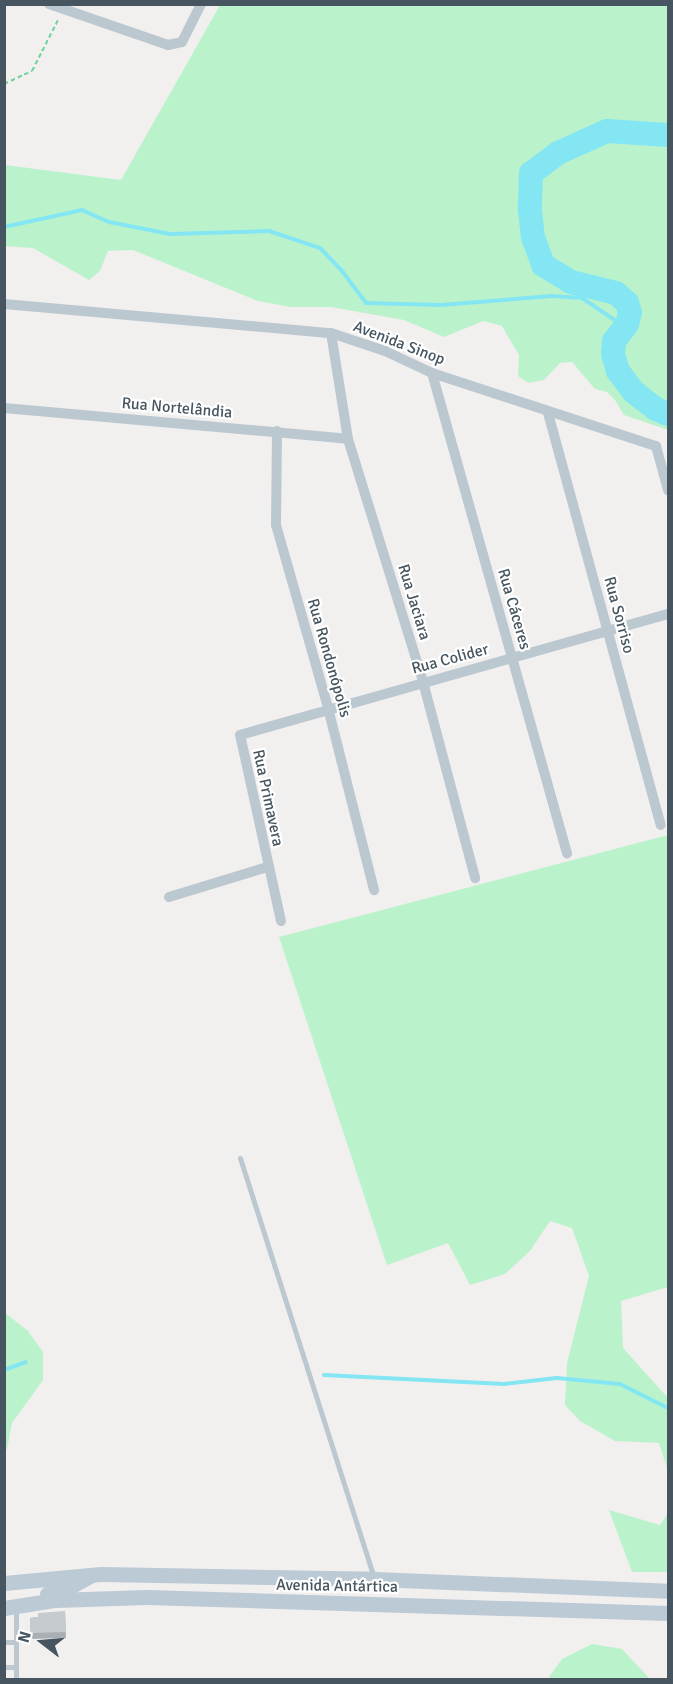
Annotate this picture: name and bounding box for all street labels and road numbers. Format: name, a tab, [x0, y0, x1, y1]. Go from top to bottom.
street label: Avenida Sinop	[351, 317, 447, 369]
street label: Rua Nortelândia	[121, 394, 233, 422]
street label: Rua Jaciara	[393, 562, 435, 642]
street label: Rua Cáceres	[493, 566, 535, 652]
street label: Rua Sorriso	[600, 575, 638, 655]
street label: Rua Rondonópolis	[303, 596, 355, 720]
street label: Rua Colider	[409, 640, 491, 678]
street label: Rua Primavera	[248, 748, 288, 848]
street label: Avenida Antártica	[276, 1575, 398, 1597]

